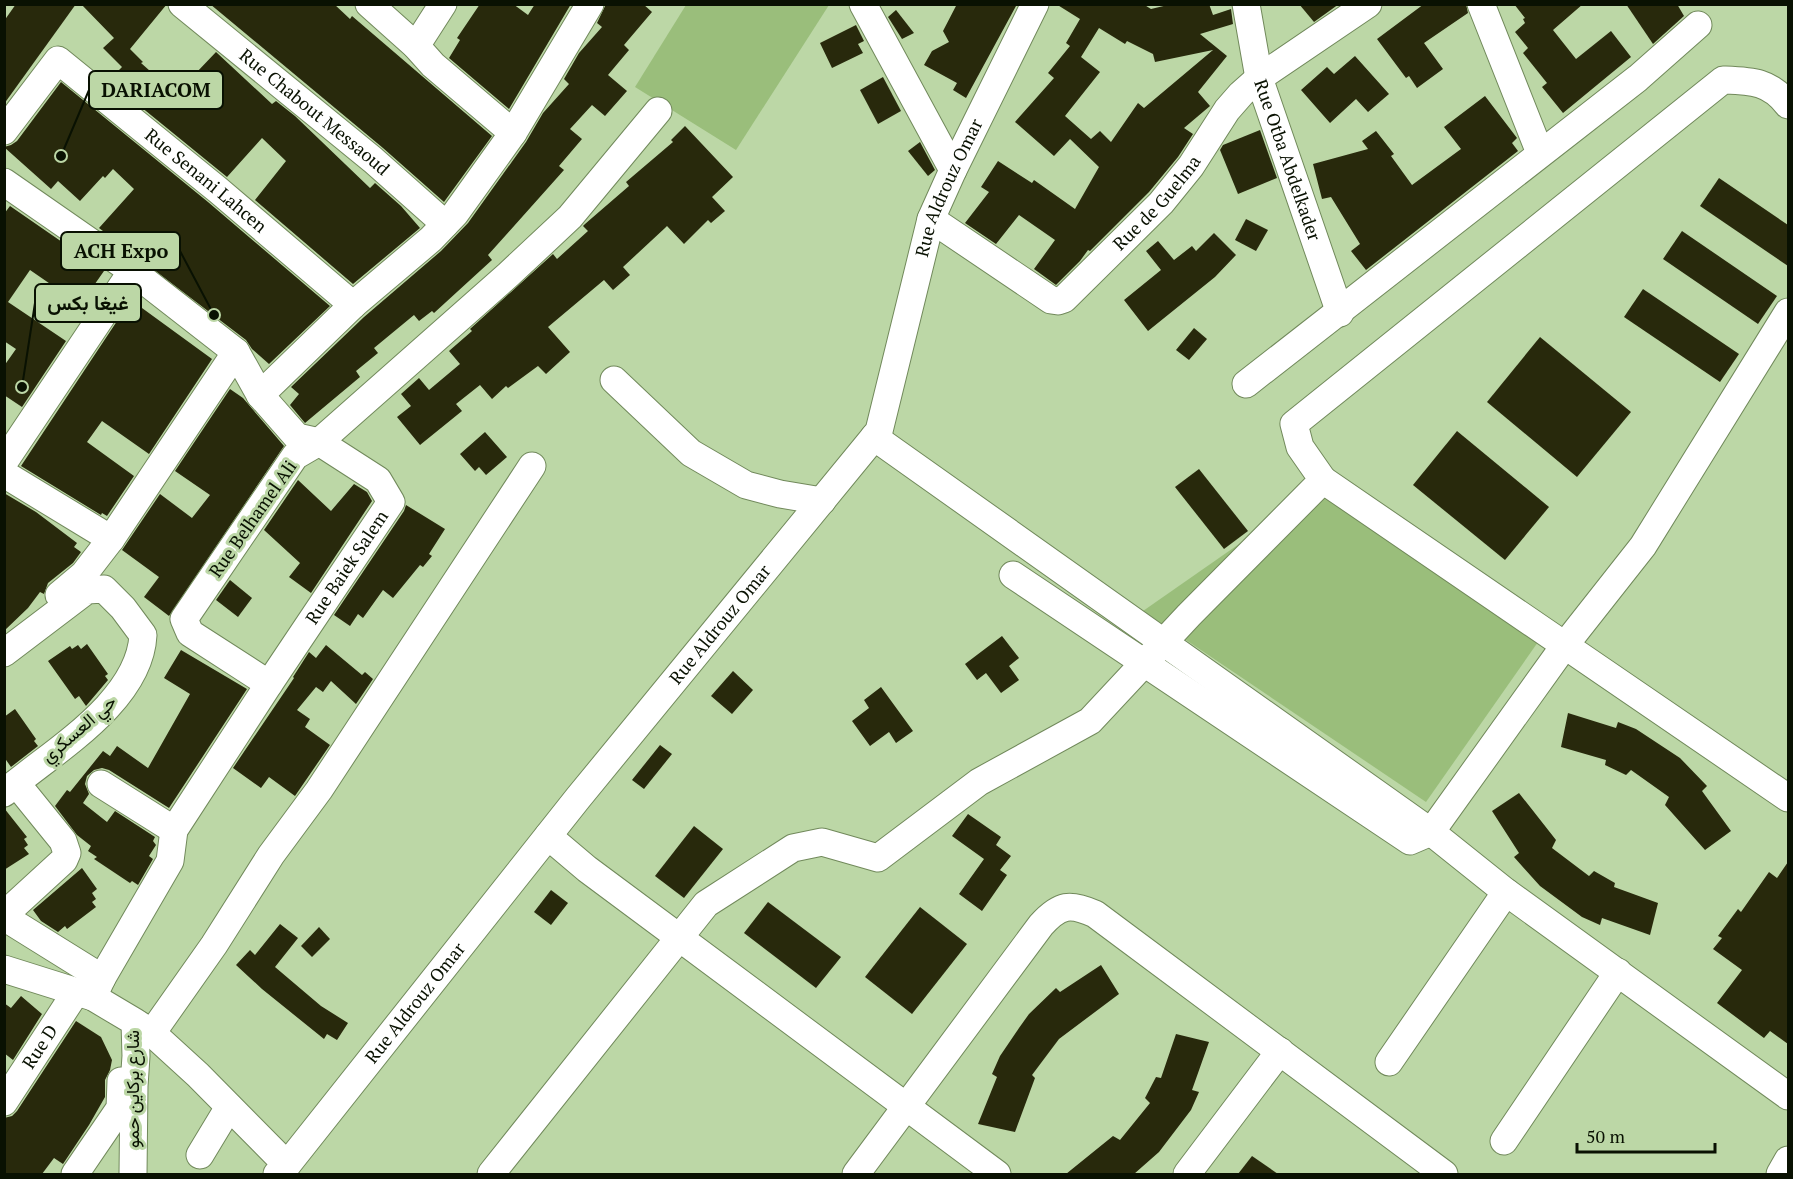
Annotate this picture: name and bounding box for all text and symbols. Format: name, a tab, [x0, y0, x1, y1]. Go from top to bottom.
street label: Rue Chabout Messaoud	[235, 43, 395, 180]
callout: DARIACOM	[89, 71, 223, 109]
text: DARIACOM	[101, 76, 211, 103]
street label: Rue Otba Abdelkader	[1249, 76, 1327, 244]
street label: Rue Aldrouz Omar	[909, 114, 987, 259]
street label: Rue Senani Lahcen	[140, 122, 273, 238]
street label: Rue de Guelma	[1107, 151, 1206, 255]
callout: ACH Expo	[61, 232, 180, 270]
text: ACH Expo	[74, 237, 168, 264]
callout: غيغا بكس	[35, 284, 141, 322]
text: غيغا بكس	[47, 289, 129, 316]
street label: Rue Belhamel Ali	[203, 455, 301, 582]
street label: Rue Baiek Salem	[299, 505, 393, 629]
street label: Rue Aldrouz Omar	[663, 559, 776, 689]
street label: حي العسكري	[36, 689, 123, 770]
street label: Rue Aldrouz Omar	[359, 937, 470, 1068]
street label: Rue D	[16, 1020, 62, 1073]
street label: شارع بركاين حمو	[120, 1030, 145, 1148]
scale bar	[1577, 1116, 1715, 1154]
text: 50 m	[1586, 1124, 1626, 1148]

